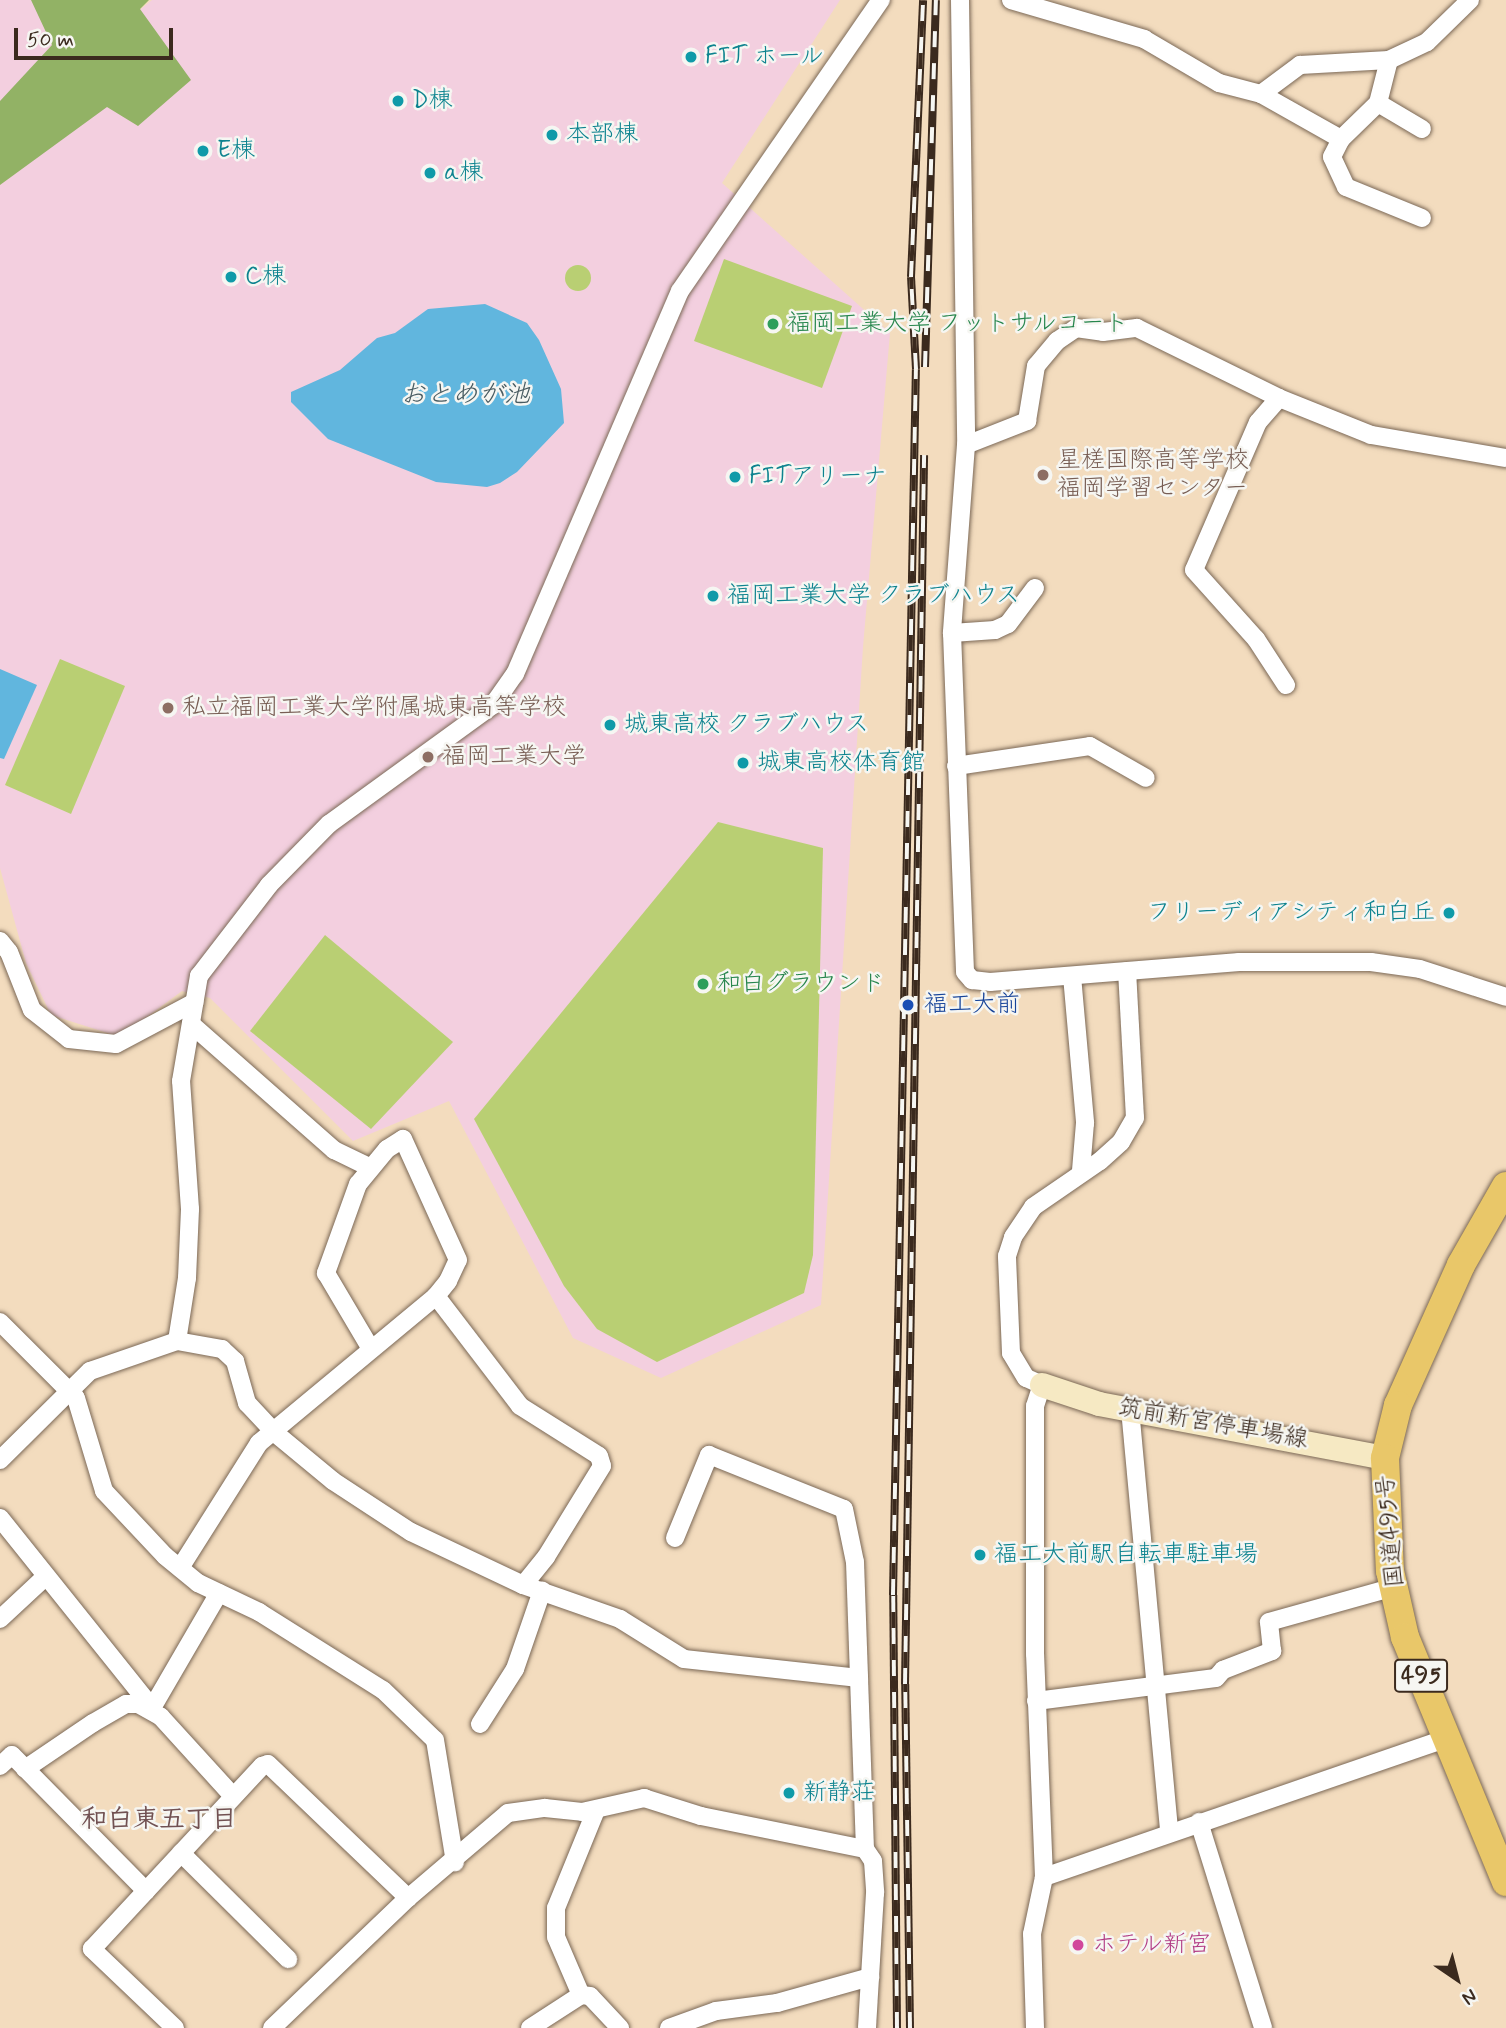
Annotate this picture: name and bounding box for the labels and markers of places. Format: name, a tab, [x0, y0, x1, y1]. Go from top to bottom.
place label: FIT ホール	[705, 43, 825, 71]
marker: FIT ホール	[683, 49, 699, 65]
place label: D棟	[412, 87, 453, 115]
marker: D棟	[390, 93, 406, 109]
place label: 本部棟	[566, 121, 638, 149]
marker: 本部棟	[544, 127, 560, 143]
place label: E棟	[217, 137, 255, 165]
marker: E棟	[195, 143, 211, 159]
place label: α棟	[444, 159, 483, 187]
marker: α棟	[422, 165, 438, 181]
place label: C棟	[245, 263, 286, 291]
marker: C棟	[223, 269, 239, 285]
place label: 福岡工業大学 フットサルコート	[787, 310, 1129, 338]
marker: 福岡工業大学 フットサルコート	[765, 316, 781, 332]
place label: 星槎国際高等学校 福岡学習センター	[1057, 447, 1249, 503]
place label: FITアリーナ	[749, 463, 887, 491]
marker: 星槎国際高等学校 福岡学習センター	[1035, 467, 1051, 483]
marker: FITアリーナ	[727, 469, 743, 485]
place label: 福岡工業大学 クラブハウス	[727, 582, 1021, 610]
marker: 福岡工業大学 クラブハウス	[705, 588, 721, 604]
place label: 私立福岡工業大学附属城東高等学校	[182, 694, 566, 722]
marker: 私立福岡工業大学附属城東高等学校	[160, 700, 176, 716]
place label: 城東高校 クラブハウス	[624, 711, 870, 739]
marker: 城東高校 クラブハウス	[602, 717, 618, 733]
place label: 福岡工業大学	[442, 743, 586, 771]
marker: 福岡工業大学	[420, 749, 436, 765]
place label: 城東高校体育館	[757, 749, 925, 777]
marker: 城東高校体育館	[735, 755, 751, 771]
place label: フリーディアシティ和白丘	[1147, 899, 1435, 927]
marker: フリーディアシティ和白丘	[1441, 905, 1457, 921]
place label: 和白グラウンド	[717, 970, 885, 998]
marker: 和白グラウンド	[695, 976, 711, 992]
place label: 福工大前	[924, 991, 1020, 1019]
marker: 福工大前	[898, 995, 918, 1015]
place label: 福工大前駅自転車駐車場	[994, 1541, 1258, 1569]
marker: 福工大前駅自転車駐車場	[972, 1547, 988, 1563]
place label: 新静荘	[803, 1779, 875, 1807]
marker: 新静荘	[781, 1785, 797, 1801]
place label: ホテル新宮	[1092, 1931, 1212, 1959]
marker: ホテル新宮	[1070, 1937, 1086, 1953]

